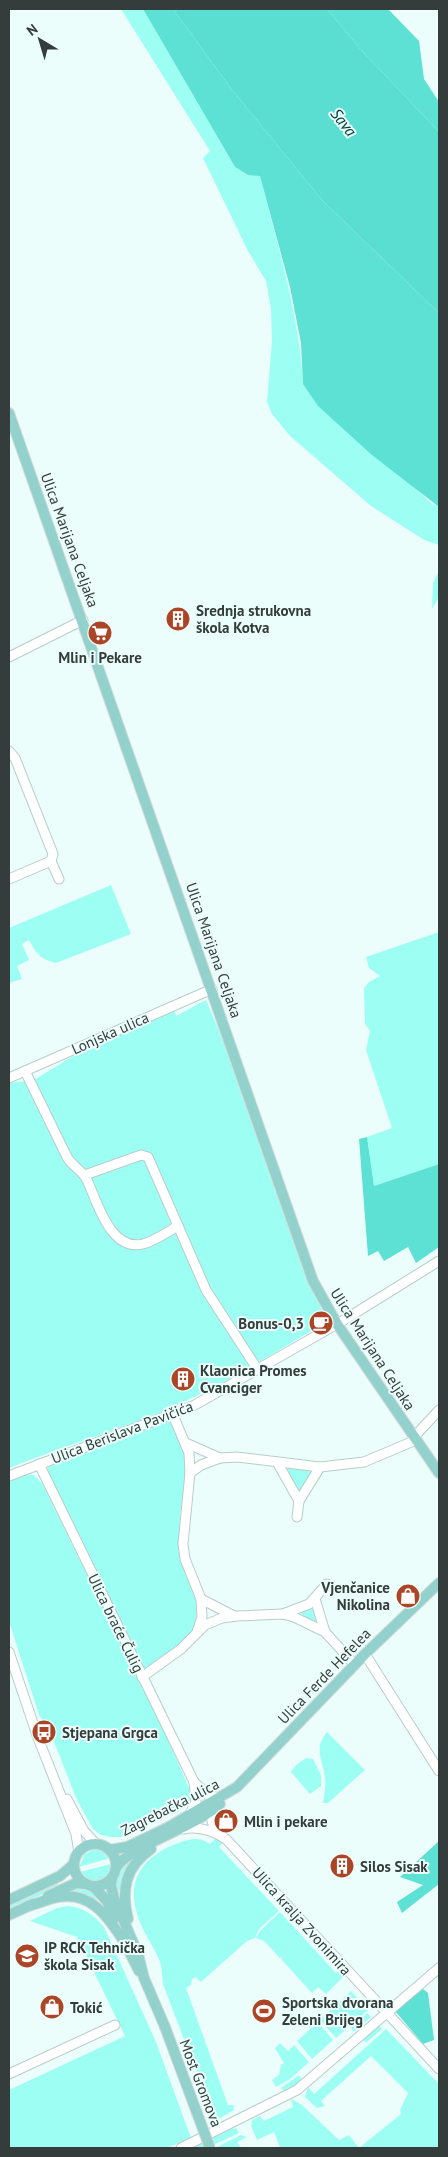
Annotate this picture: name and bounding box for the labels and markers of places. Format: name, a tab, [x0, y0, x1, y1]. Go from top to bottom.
place label: Srednja strukovna škola Kotva	[196, 601, 311, 637]
building icon: Srednja strukovna škola Kotva	[165, 606, 191, 632]
supermarket icon: Mlin i Pekare	[87, 620, 113, 646]
place label: Mlin i Pekare	[58, 648, 142, 667]
cafe icon: Bonus-0,3	[308, 1310, 334, 1336]
place label: Bonus-0,3	[238, 1314, 304, 1333]
place label: Klaonica Promes Cvanciger	[200, 1361, 307, 1397]
building icon: Klaonica Promes Cvanciger	[170, 1366, 196, 1392]
place label: Vjenčanice Nikolina	[320, 1578, 390, 1614]
shop icon: Vjenčanice Nikolina	[395, 1583, 421, 1609]
bus stop icon: Stjepana Grgca	[31, 1719, 57, 1745]
place label: Stjepana Grgca	[62, 1723, 158, 1742]
shop icon: Mlin i pekare	[213, 1808, 239, 1834]
place label: Mlin i pekare	[244, 1812, 328, 1831]
building icon: Silos Sisak	[329, 1853, 355, 1879]
place label: Silos Sisak	[360, 1857, 428, 1876]
place label: IP RCK Tehnička škola Sisak	[44, 1938, 145, 1974]
school or university icon: IP RCK Tehnička škola Sisak	[14, 1943, 40, 1969]
place label: Sportska dvorana Zeleni Brijeg	[282, 1993, 394, 2029]
shop icon: Tokić	[39, 1994, 65, 2020]
place label: Tokić	[70, 1998, 103, 2017]
sports icon: Sportska dvorana Zeleni Brijeg	[251, 1998, 277, 2024]

